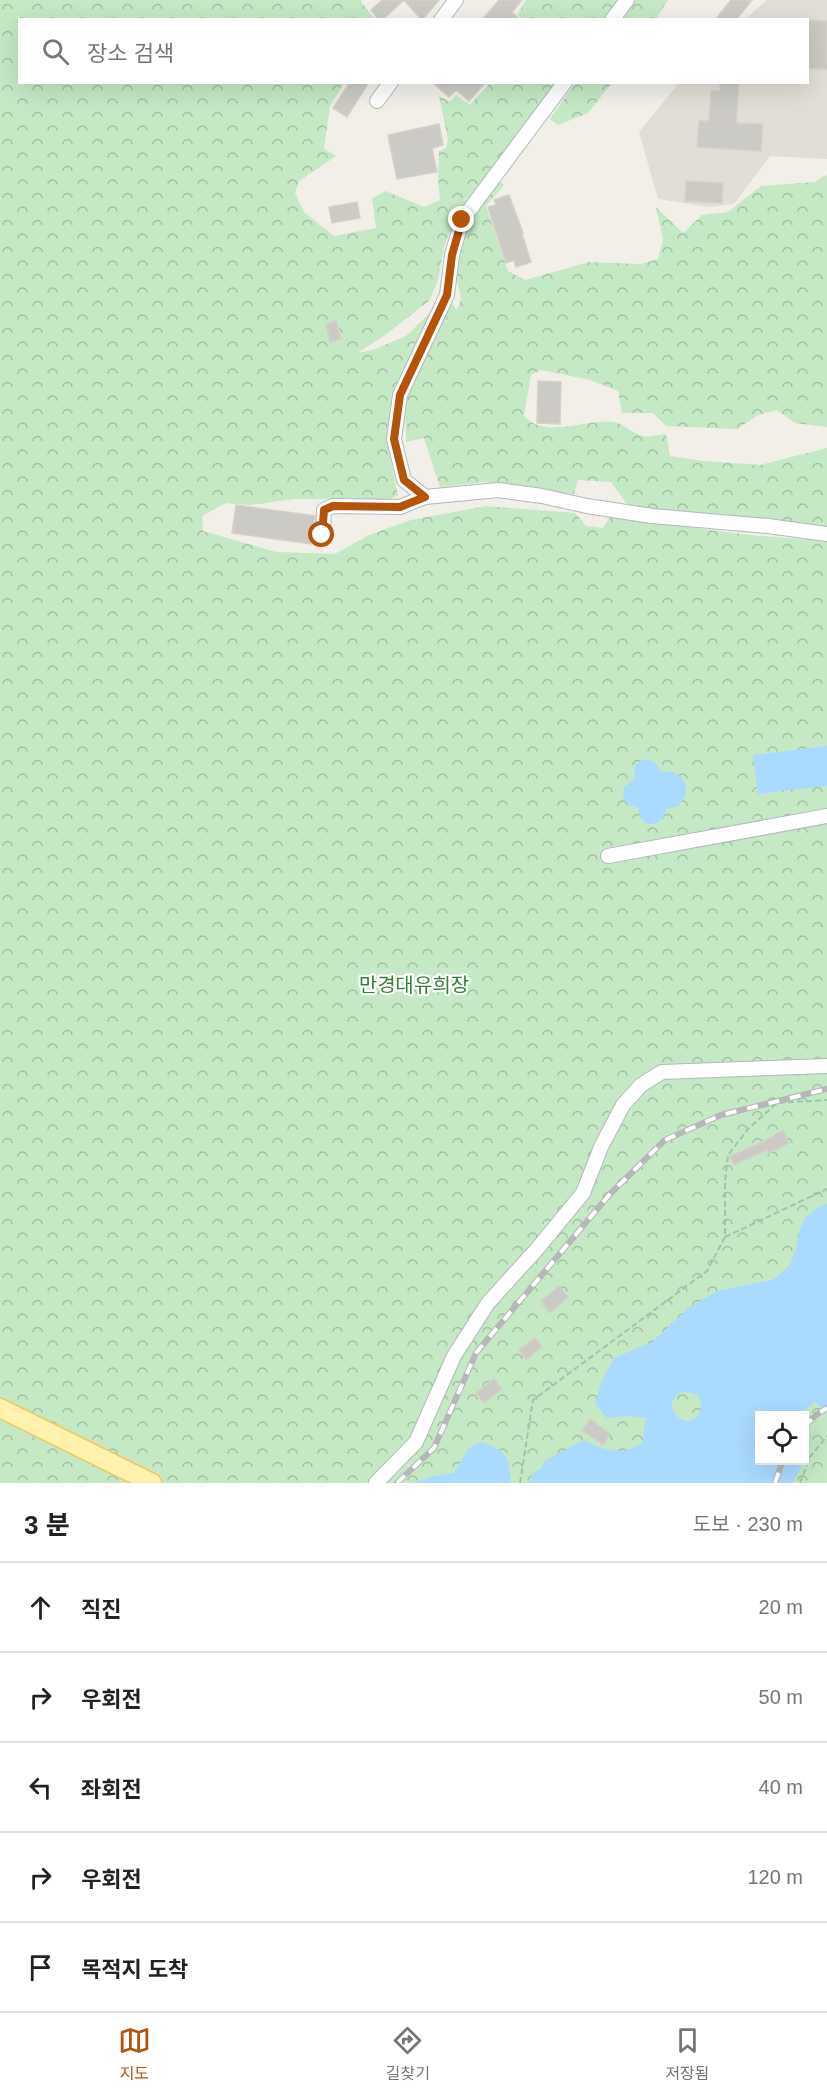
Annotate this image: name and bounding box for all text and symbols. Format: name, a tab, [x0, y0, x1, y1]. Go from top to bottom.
search box	[18, 18, 809, 84]
icon: search	[39, 35, 72, 68]
text: 장소 검색	[87, 41, 174, 66]
route end	[448, 206, 474, 232]
route start	[308, 521, 334, 547]
park label: 만경대유희장	[359, 974, 469, 996]
map controls	[755, 1411, 809, 1465]
button: locate	[755, 1411, 809, 1465]
text: 3 분	[24, 1510, 70, 1540]
text: 도보 · 230 m	[693, 1513, 803, 1535]
icon: ahead	[24, 1591, 57, 1624]
text: 20 m	[759, 1596, 803, 1618]
text: 직진	[81, 1597, 121, 1622]
icon: right	[24, 1681, 57, 1714]
text: 50 m	[759, 1686, 803, 1708]
text: 우회전	[81, 1687, 142, 1712]
icon: left	[24, 1771, 57, 1804]
text: 40 m	[759, 1776, 803, 1798]
text: 좌회전	[81, 1777, 142, 1802]
icon: right	[24, 1861, 57, 1894]
text: 120 m	[747, 1866, 803, 1888]
text: 우회전	[81, 1867, 142, 1892]
icon: arrive	[24, 1951, 57, 1984]
text: 목적지 도착	[81, 1957, 188, 1982]
tab: 지도	[118, 2024, 151, 2084]
tab: 길찾기	[386, 2024, 430, 2084]
tab: 저장됨	[665, 2024, 709, 2084]

